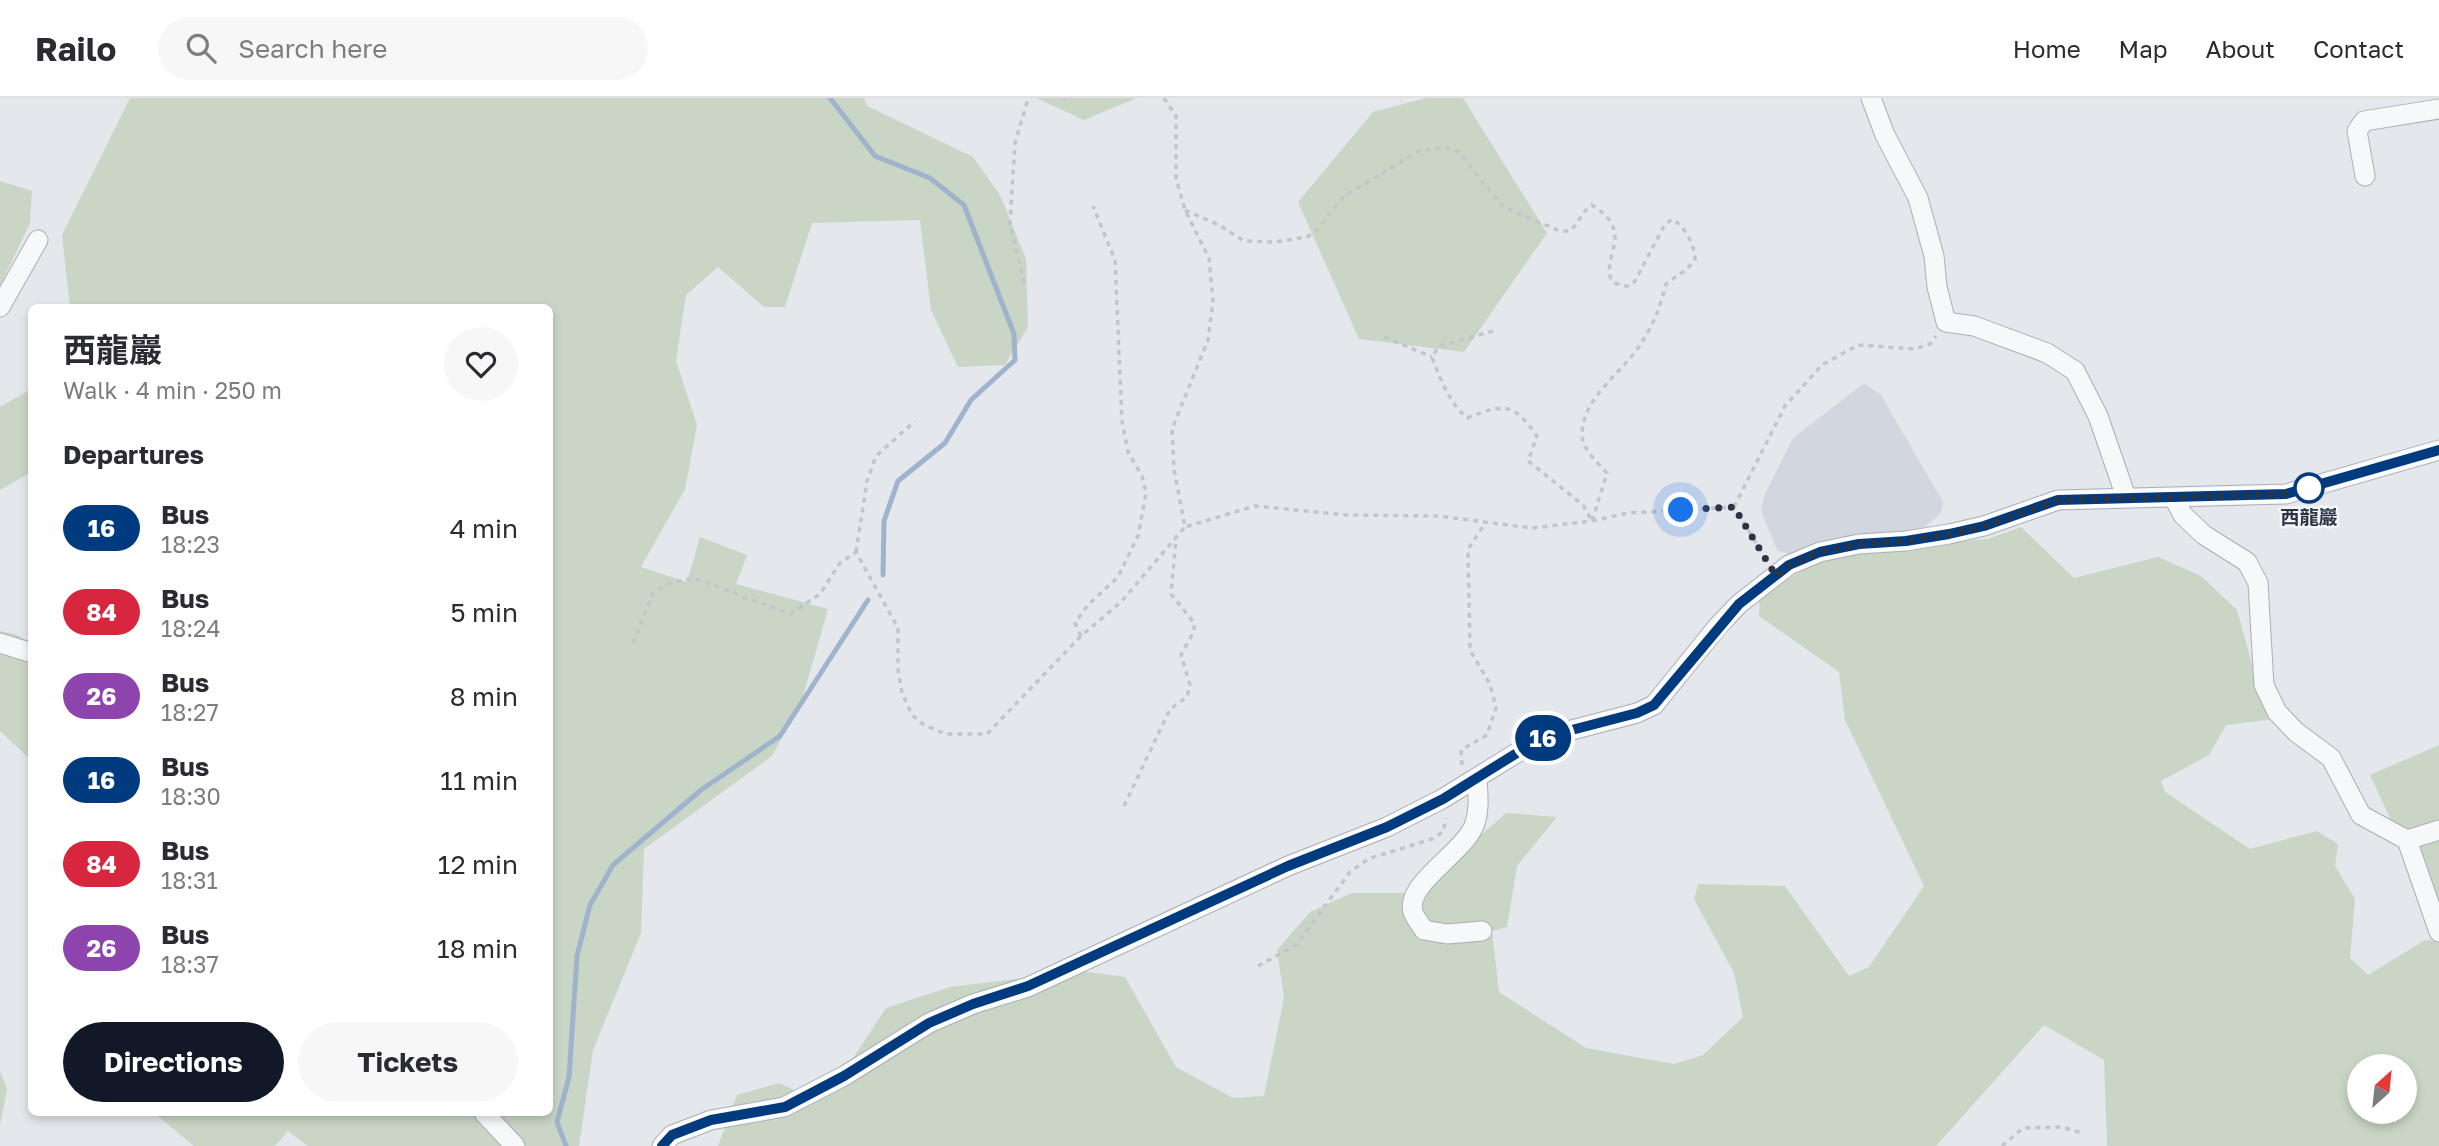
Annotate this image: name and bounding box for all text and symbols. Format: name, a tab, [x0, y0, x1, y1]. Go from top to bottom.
search box	[158, 17, 648, 80]
text: Railo	[35, 29, 116, 68]
icon: search	[182, 29, 220, 67]
text: Search here	[238, 33, 387, 64]
text: Home	[2013, 34, 2081, 63]
text: Map	[2119, 34, 2168, 63]
text: About	[2206, 34, 2275, 63]
text: Contact	[2313, 34, 2404, 63]
button: heart	[444, 327, 518, 401]
text: 西龍巖	[63, 330, 162, 369]
text: Walk · 4 min · 250 m	[63, 376, 282, 404]
text: Departures	[63, 439, 204, 470]
marker: 西龍巖	[2294, 473, 2324, 503]
your location	[1663, 492, 1698, 527]
text: Bus	[161, 499, 209, 530]
place label: 西龍巖	[2280, 505, 2338, 528]
text: 16	[88, 513, 115, 542]
text: 4 min	[450, 513, 518, 544]
text: 18:23	[161, 530, 220, 558]
text: Bus	[161, 583, 209, 614]
text: 84	[86, 597, 117, 626]
text: 5 min	[450, 597, 518, 628]
text: 18:24	[161, 614, 220, 642]
text: Bus	[161, 667, 209, 698]
text: 26	[87, 681, 116, 710]
text: 8 min	[450, 681, 518, 712]
text: 18:27	[161, 698, 219, 726]
line badge: 16	[1512, 715, 1574, 761]
text: 16	[1529, 723, 1557, 752]
text: Bus	[161, 751, 209, 782]
text: 16	[88, 765, 115, 794]
text: 11 min	[440, 765, 518, 796]
text: 18:30	[161, 782, 221, 810]
text: Bus	[161, 835, 209, 866]
text: 84	[86, 849, 117, 878]
text: 12 min	[438, 849, 518, 880]
text: 18:31	[161, 866, 218, 894]
text: Bus	[161, 919, 209, 950]
text: 26	[87, 933, 116, 962]
text: 18 min	[437, 933, 518, 964]
text: 18:37	[161, 950, 219, 978]
button: Directions	[63, 1022, 284, 1102]
button: Tickets	[298, 1022, 518, 1102]
north arrow	[2347, 1054, 2417, 1124]
map controls	[2347, 1054, 2417, 1124]

